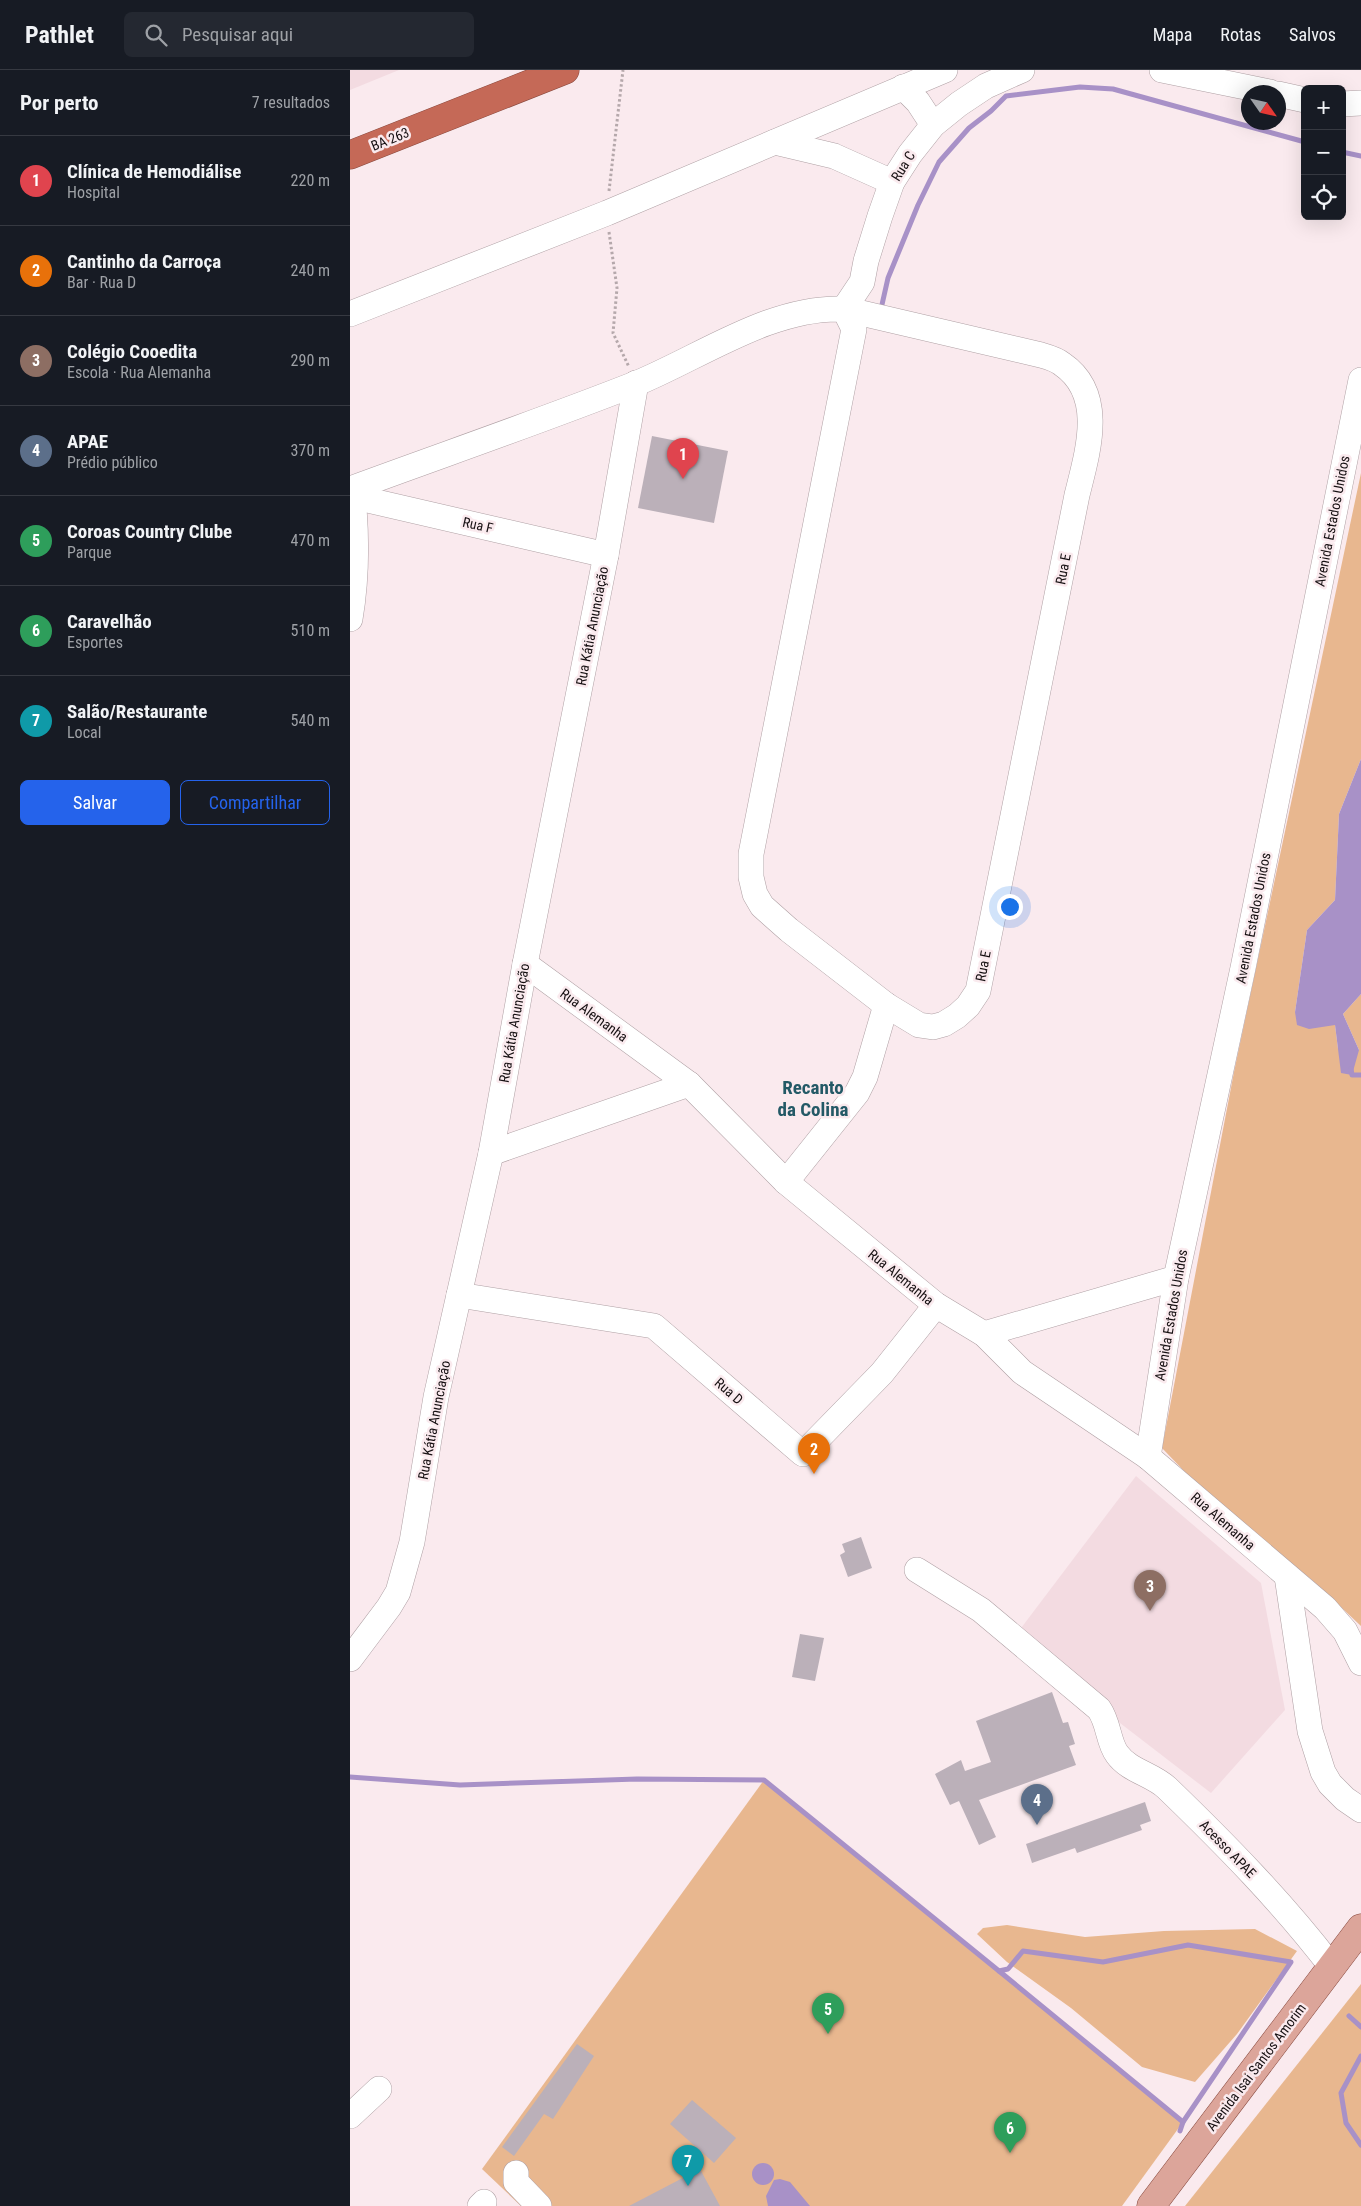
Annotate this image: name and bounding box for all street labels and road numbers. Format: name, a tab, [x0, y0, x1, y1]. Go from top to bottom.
street label: BA 263	[369, 124, 411, 154]
street label: Rua C	[888, 148, 918, 184]
street label: Avenida Estados Unidos	[1311, 454, 1353, 588]
street label: Rua F	[461, 514, 495, 536]
street label: Rua E	[1052, 552, 1074, 586]
street label: Rua Kátia Anunciação	[573, 565, 611, 687]
street label: Avenida Estados Unidos	[1232, 851, 1274, 985]
street label: Rua E	[972, 949, 994, 983]
street label: Rua Kátia Anunciação	[496, 962, 532, 1084]
street label: Rua Alemanha	[557, 985, 631, 1045]
street label: Rua Alemanha	[865, 1246, 937, 1308]
street label: Avenida Estados Unidos	[1152, 1248, 1190, 1382]
street label: Rua Kátia Anunciação	[415, 1359, 453, 1481]
street label: Rua D	[712, 1374, 746, 1408]
street label: Rua Alemanha	[1188, 1489, 1258, 1553]
street label: Acesso APAE	[1197, 1817, 1259, 1881]
street label: Avenida Isai Santos Amorim	[1203, 2000, 1309, 2134]

